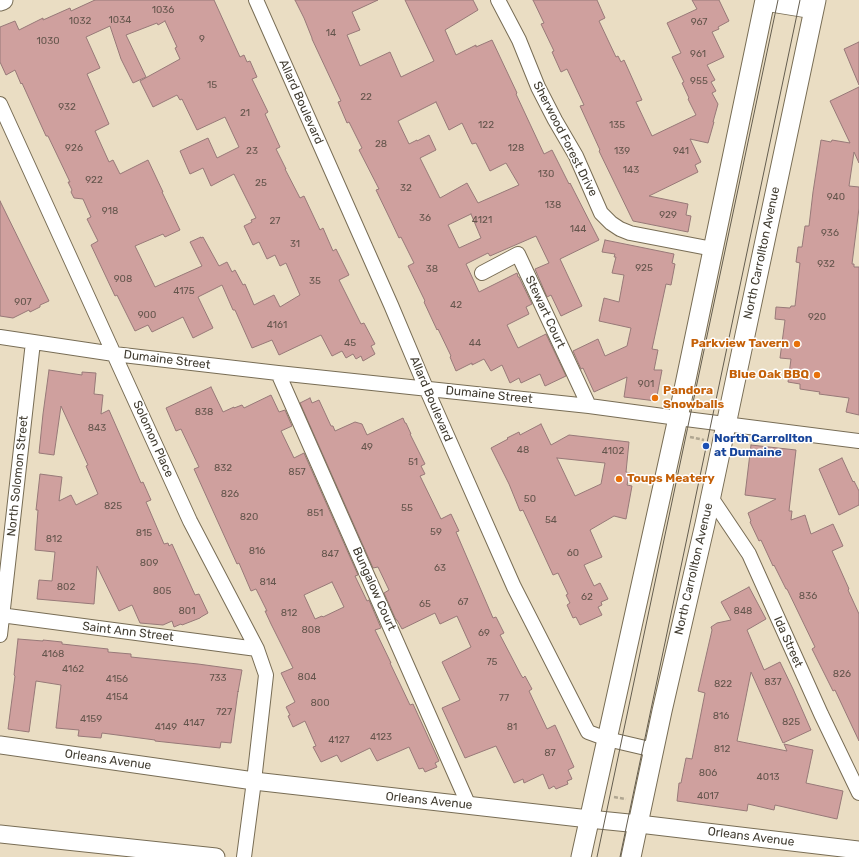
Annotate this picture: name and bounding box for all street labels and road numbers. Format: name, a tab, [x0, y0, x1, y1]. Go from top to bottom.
street label: Allard Boulevard	[276, 57, 326, 147]
street label: Sherwood Forest Drive	[530, 79, 600, 199]
street label: North Carrollton Avenue	[741, 186, 783, 320]
street label: Stewart Court	[522, 273, 568, 351]
street label: Dumaine Street	[123, 348, 211, 372]
street label: Allard Boulevard	[407, 354, 455, 444]
street label: Dumaine Street	[445, 383, 533, 407]
street label: Solomon Place	[130, 398, 176, 480]
street label: North Solomon Street	[4, 415, 32, 537]
street label: North Carrollton Avenue	[672, 502, 716, 636]
street label: Bungalow Court	[349, 545, 399, 633]
street label: Ida Street	[770, 614, 806, 670]
street label: Saint Ann Street	[81, 619, 175, 645]
street label: Orleans Avenue	[64, 747, 152, 773]
street label: Orleans Avenue	[385, 789, 473, 813]
street label: Orleans Avenue	[707, 825, 795, 849]

